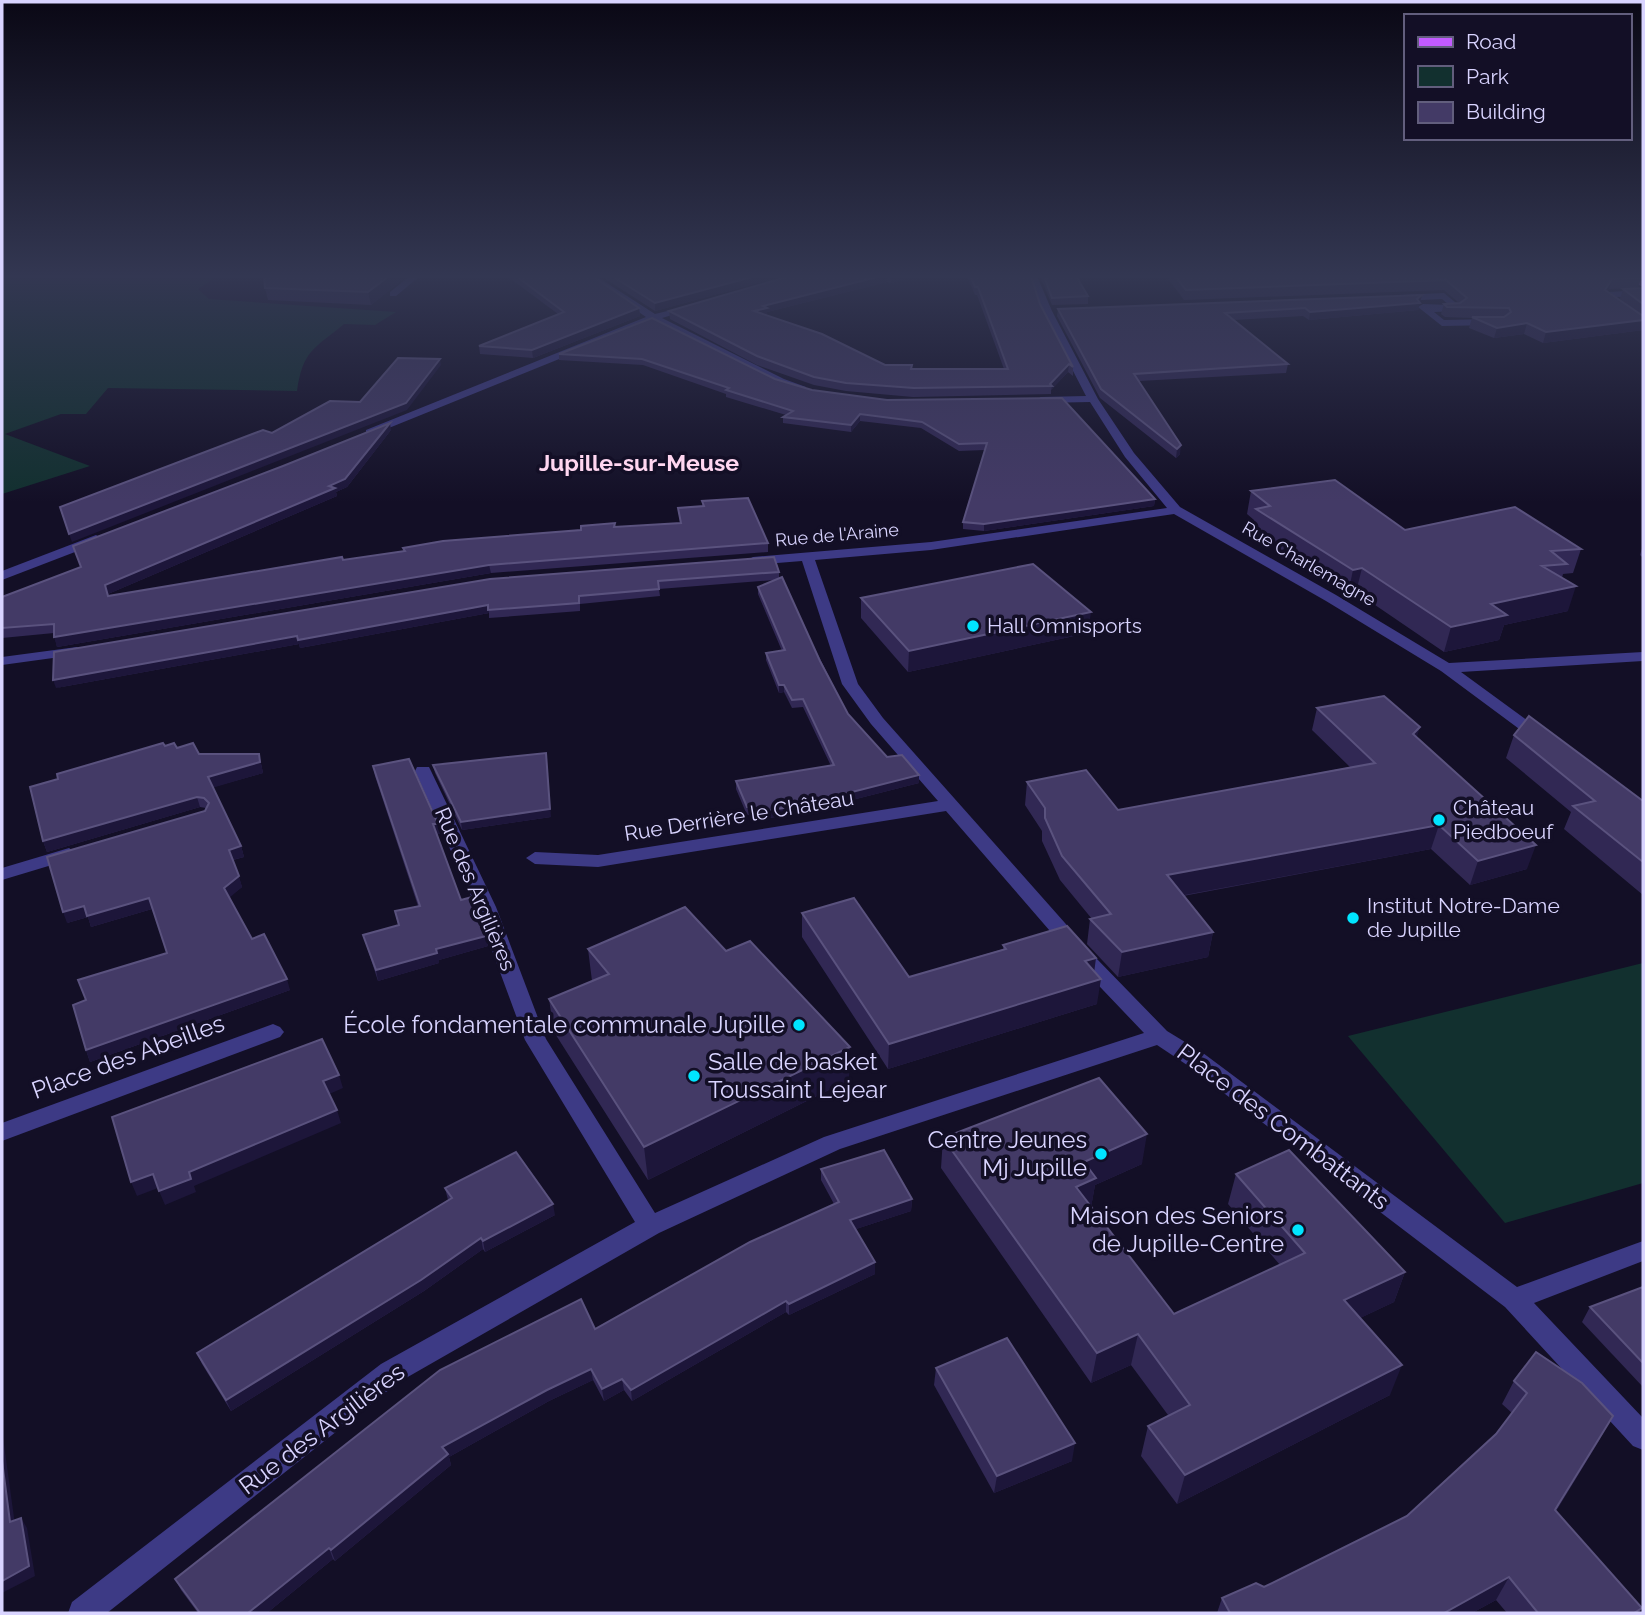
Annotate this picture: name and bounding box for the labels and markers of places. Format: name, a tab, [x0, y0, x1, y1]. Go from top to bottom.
place label: Hall Omnisports	[987, 613, 1142, 638]
marker: Hall Omnisports	[965, 618, 981, 634]
place label: Château Piedboeuf	[1453, 795, 1554, 844]
marker: Château Piedboeuf	[1431, 812, 1447, 828]
place label: Institut Notre-Dame de Jupille	[1367, 893, 1560, 942]
marker: Institut Notre-Dame de Jupille	[1345, 910, 1361, 926]
place label: École fondamentale communale Jupille	[343, 1010, 785, 1039]
marker: École fondamentale communale Jupille	[791, 1017, 807, 1033]
place label: Salle de basket Toussaint Lejear	[708, 1047, 887, 1104]
marker: Salle de basket Toussaint Lejear	[686, 1068, 702, 1084]
place label: Centre Jeunes Mj Jupille	[928, 1125, 1087, 1182]
marker: Centre Jeunes Mj Jupille	[1093, 1146, 1109, 1162]
place label: Maison des Seniors de Jupille-Centre	[1070, 1201, 1284, 1258]
marker: Maison des Seniors de Jupille-Centre	[1290, 1222, 1306, 1238]

